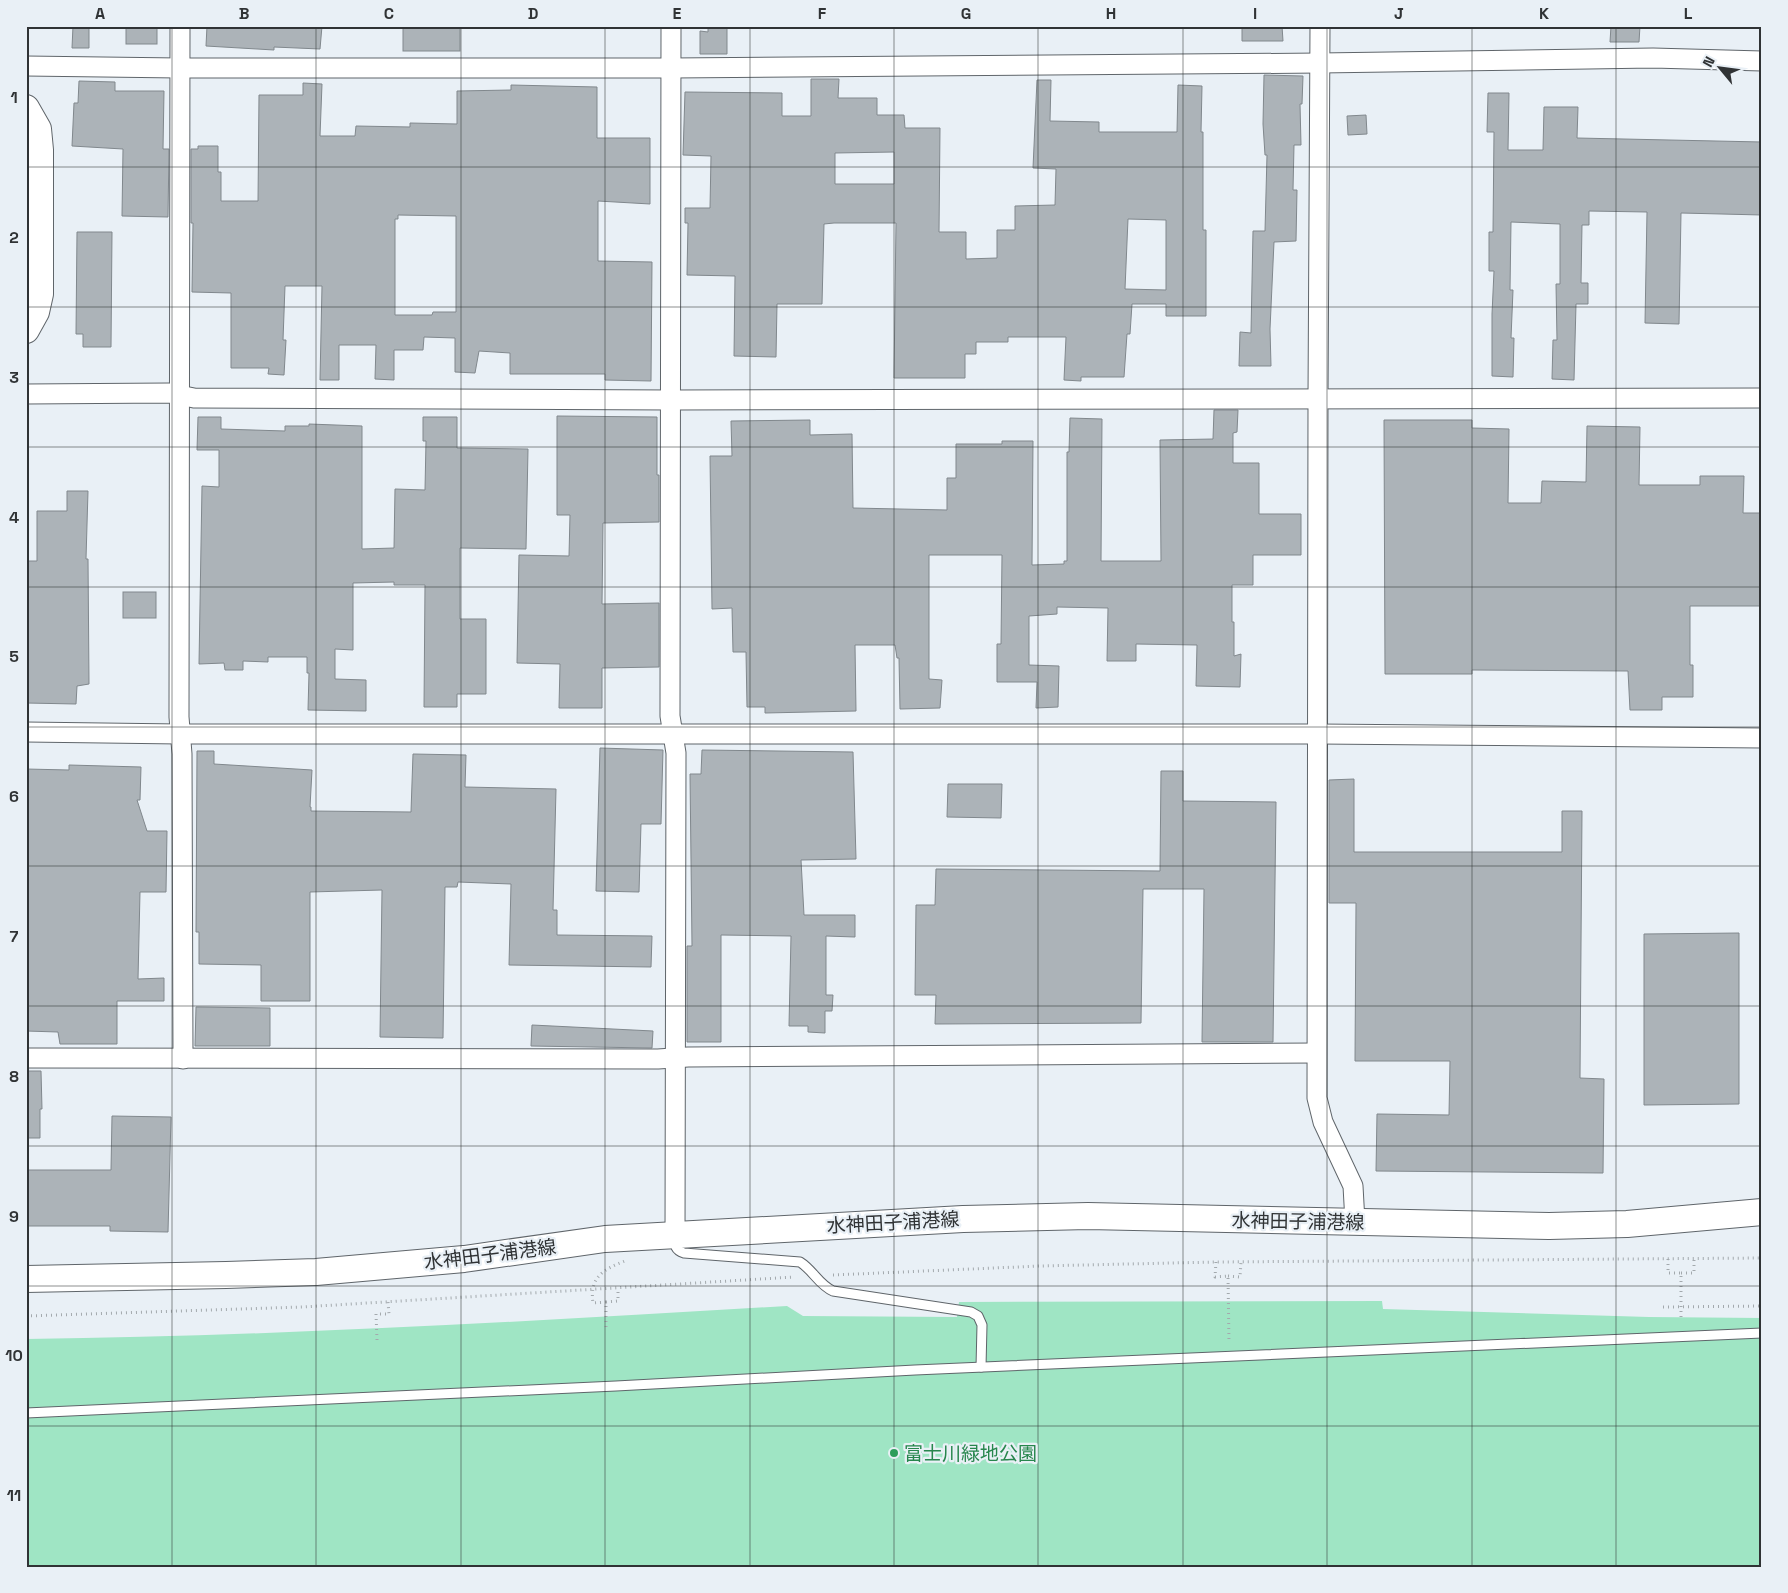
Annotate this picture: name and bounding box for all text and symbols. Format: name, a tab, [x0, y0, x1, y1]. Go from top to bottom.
text: A	[95, 3, 105, 24]
text: B	[239, 3, 249, 24]
text: C	[384, 3, 394, 24]
text: D	[528, 3, 538, 24]
text: E	[673, 3, 682, 24]
text: F	[818, 3, 827, 24]
text: G	[961, 3, 971, 24]
text: H	[1106, 3, 1116, 24]
text: I	[1253, 3, 1257, 24]
text: J	[1394, 3, 1404, 24]
text: K	[1539, 3, 1549, 24]
text: L	[1684, 3, 1693, 24]
north arrow	[1696, 42, 1746, 92]
text: N	[1698, 53, 1719, 70]
text: 1	[10, 87, 18, 108]
text: 2	[9, 227, 19, 248]
text: 3	[9, 367, 19, 388]
text: 4	[9, 507, 19, 528]
text: 5	[9, 646, 19, 667]
text: 6	[9, 786, 19, 807]
text: 7	[10, 926, 19, 947]
text: 8	[9, 1066, 19, 1087]
text: 9	[9, 1206, 19, 1227]
street label: 水神田子浦港線	[826, 1207, 960, 1238]
street label: 水神田子浦港線	[1231, 1208, 1365, 1235]
street label: 水神田子浦港線	[423, 1234, 558, 1275]
text: 10	[5, 1345, 23, 1366]
place label: 富士川緑地公園	[904, 1441, 1037, 1466]
marker: 富士川緑地公園	[888, 1447, 900, 1459]
text: 11	[7, 1485, 21, 1506]

